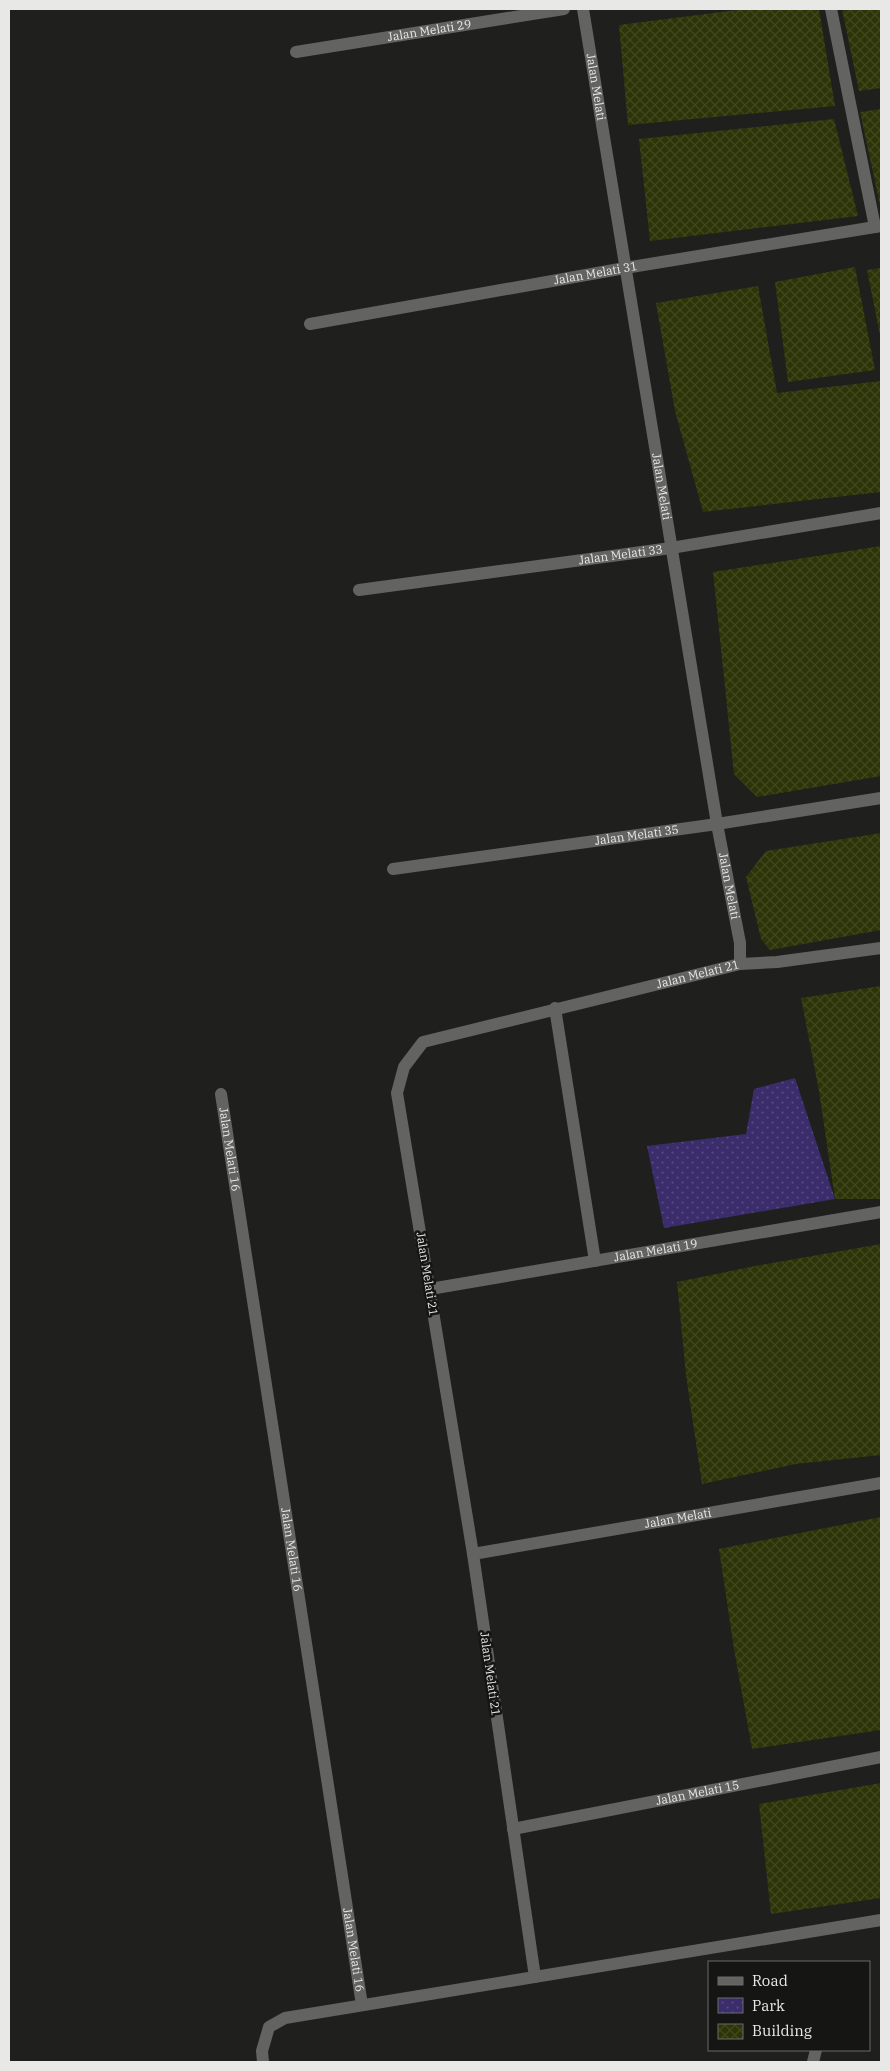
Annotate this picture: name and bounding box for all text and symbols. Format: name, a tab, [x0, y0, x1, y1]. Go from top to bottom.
street label: Jalan Melati 29	[386, 16, 472, 44]
street label: Jalan Melati	[583, 52, 609, 122]
street label: Jalan Melati 31	[552, 258, 638, 288]
street label: Jalan Melati	[649, 452, 675, 521]
street label: Jalan Melati 33	[578, 541, 664, 567]
street label: Jalan Melati 35	[594, 821, 680, 848]
street label: Jalan Melati	[716, 851, 743, 921]
street label: Jalan Melati 21	[655, 956, 741, 991]
street label: Jalan Melati 16	[216, 1106, 244, 1192]
street label: Jalan Melati 21	[413, 1231, 442, 1317]
street label: Jalan Melati 19	[613, 1235, 699, 1264]
street label: Jalan Melati	[643, 1505, 713, 1531]
street label: Jalan Melati 16	[278, 1506, 306, 1593]
street label: Jalan Melati 21	[477, 1631, 504, 1717]
street label: Jalan Melati 15	[654, 1777, 740, 1808]
street label: Jalan Melati 16	[340, 1907, 368, 1993]
legend	[708, 1961, 870, 2051]
text: Road	[752, 1971, 788, 1990]
text: Park	[752, 1996, 785, 2015]
text: Building	[752, 2021, 812, 2040]

